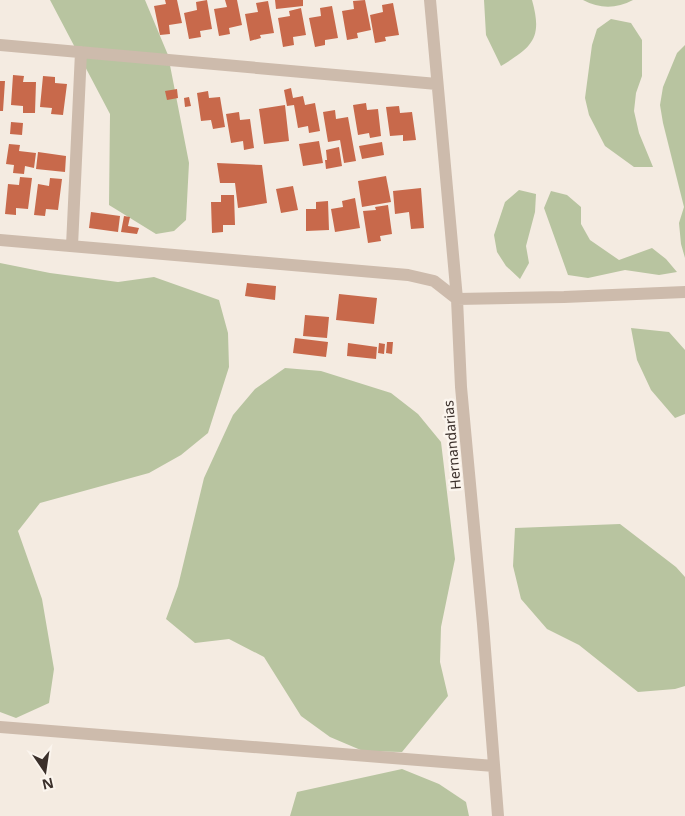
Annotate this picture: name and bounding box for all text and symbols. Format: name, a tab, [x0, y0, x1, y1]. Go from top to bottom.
street label: Hernandarias	[438, 399, 465, 491]
north arrow	[20, 746, 70, 796]
text: N	[40, 774, 56, 795]

